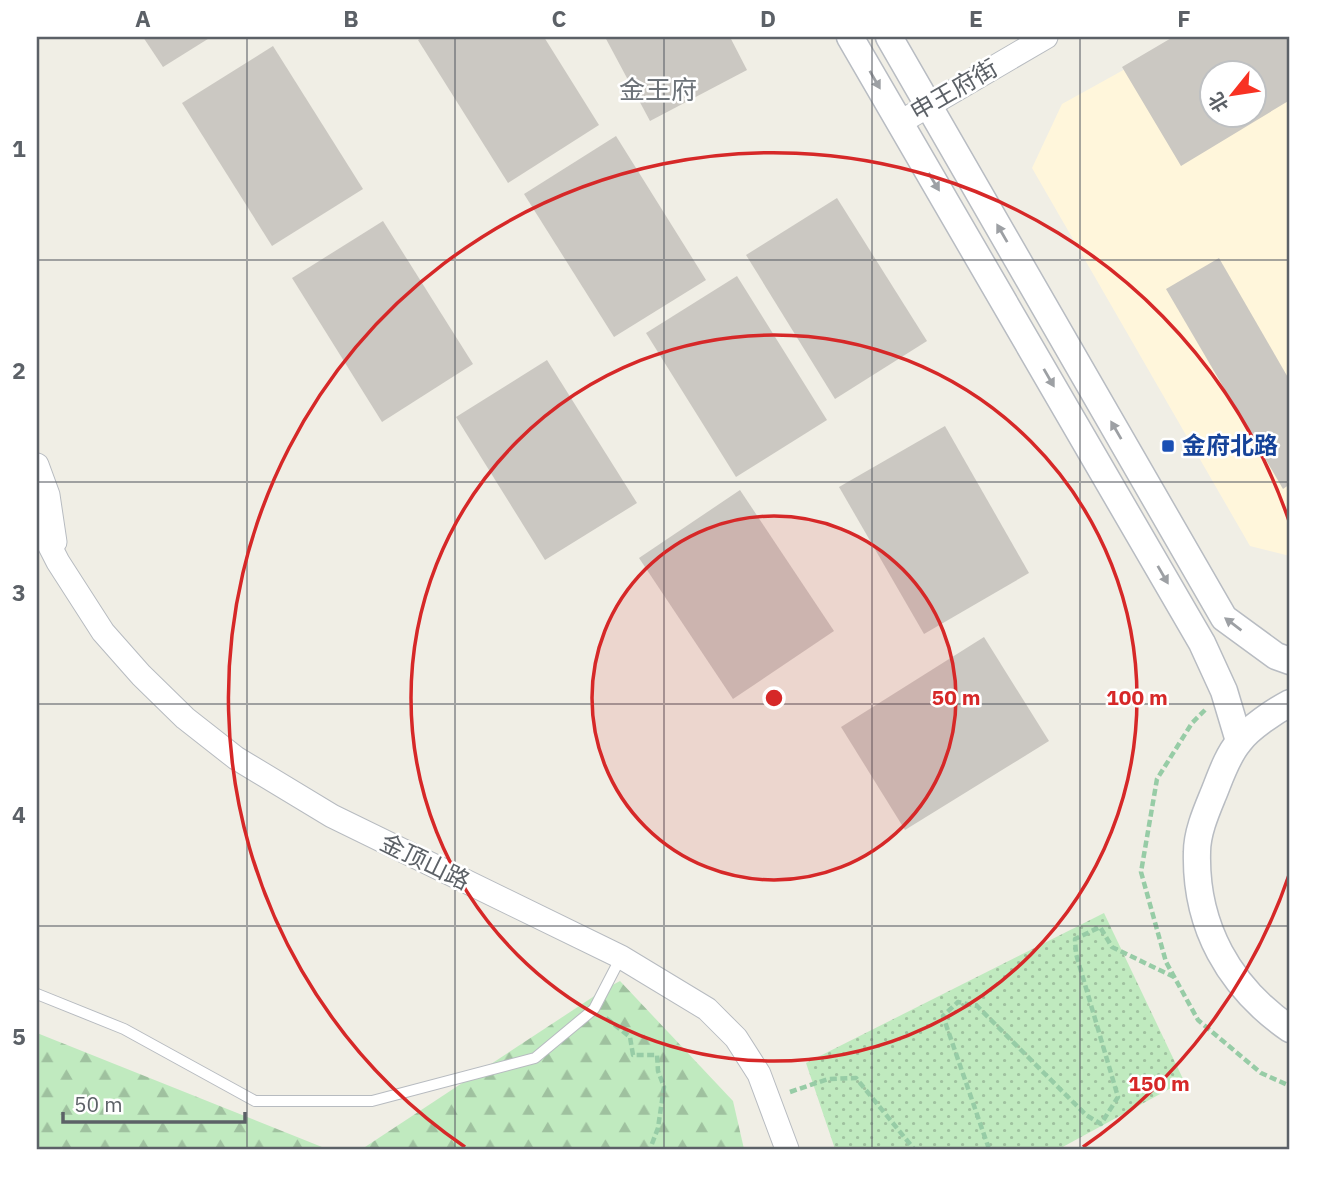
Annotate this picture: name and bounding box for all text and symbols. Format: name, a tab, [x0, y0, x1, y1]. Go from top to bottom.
text: A	[135, 3, 151, 33]
text: B	[343, 3, 359, 33]
text: C	[552, 3, 567, 33]
text: D	[760, 3, 776, 33]
text: E	[969, 3, 983, 33]
text: F	[1177, 3, 1191, 33]
street label: 申王府街	[904, 51, 1003, 127]
north arrow	[1198, 60, 1268, 130]
one-way arrow	[869, 70, 881, 89]
district label: 金王府	[619, 72, 697, 106]
text: 北	[1203, 88, 1233, 117]
text: 1	[12, 133, 26, 163]
one-way arrow	[928, 172, 940, 191]
one-way arrow	[996, 224, 1008, 243]
text: 2	[12, 355, 26, 385]
one-way arrow	[1043, 368, 1055, 387]
one-way arrow	[1110, 421, 1122, 440]
place label: 金府北路	[1182, 429, 1278, 461]
marker: 金府北路	[1160, 438, 1176, 454]
one-way arrow	[1157, 565, 1169, 584]
text: 3	[12, 577, 26, 607]
one-way arrow	[1225, 617, 1243, 632]
text: 50 m	[932, 683, 980, 711]
text: 100 m	[1106, 683, 1168, 711]
centre of rings	[762, 686, 786, 710]
text: 4	[12, 799, 26, 829]
street label: 金顶山路	[375, 826, 476, 897]
text: 5	[12, 1021, 26, 1051]
text: 150 m	[1128, 1069, 1190, 1097]
scale bar	[63, 1081, 245, 1125]
text: 50 m	[74, 1090, 123, 1118]

